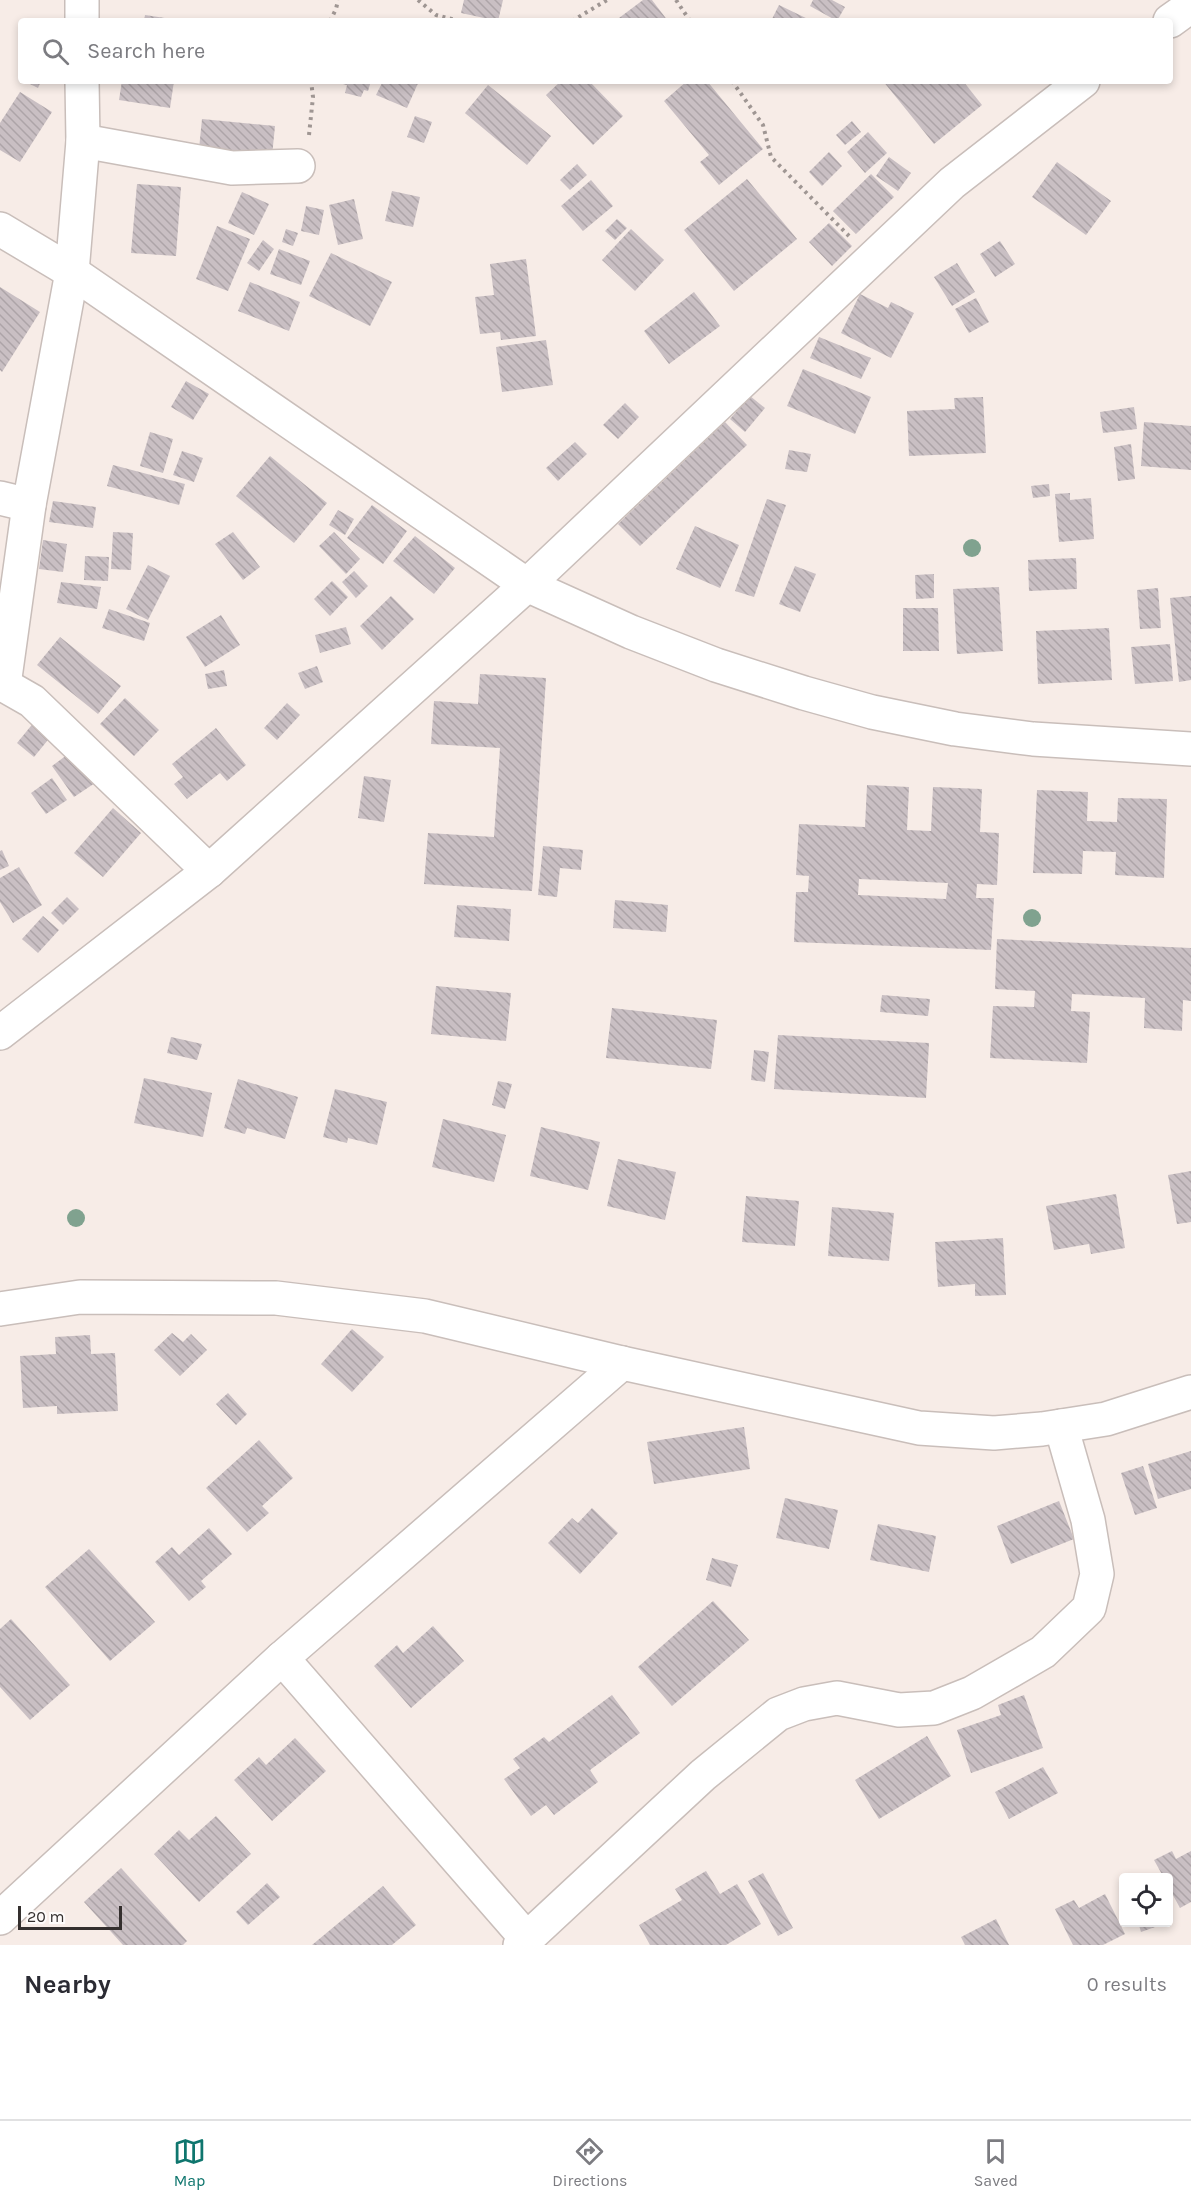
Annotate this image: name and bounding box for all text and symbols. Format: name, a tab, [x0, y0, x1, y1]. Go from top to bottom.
search box	[18, 18, 1173, 84]
icon: search	[39, 35, 72, 68]
text: Search here	[87, 38, 205, 64]
map controls	[1119, 1873, 1173, 1927]
button: locate	[1119, 1873, 1173, 1927]
scale bar	[18, 1903, 122, 1930]
text: 20 m	[27, 1907, 65, 1926]
text: Nearby	[24, 1969, 111, 2000]
text: 0 results	[1087, 1973, 1167, 1996]
tab: Map	[173, 2135, 206, 2190]
tab: Directions	[552, 2135, 627, 2190]
tab: Saved	[974, 2135, 1018, 2190]

